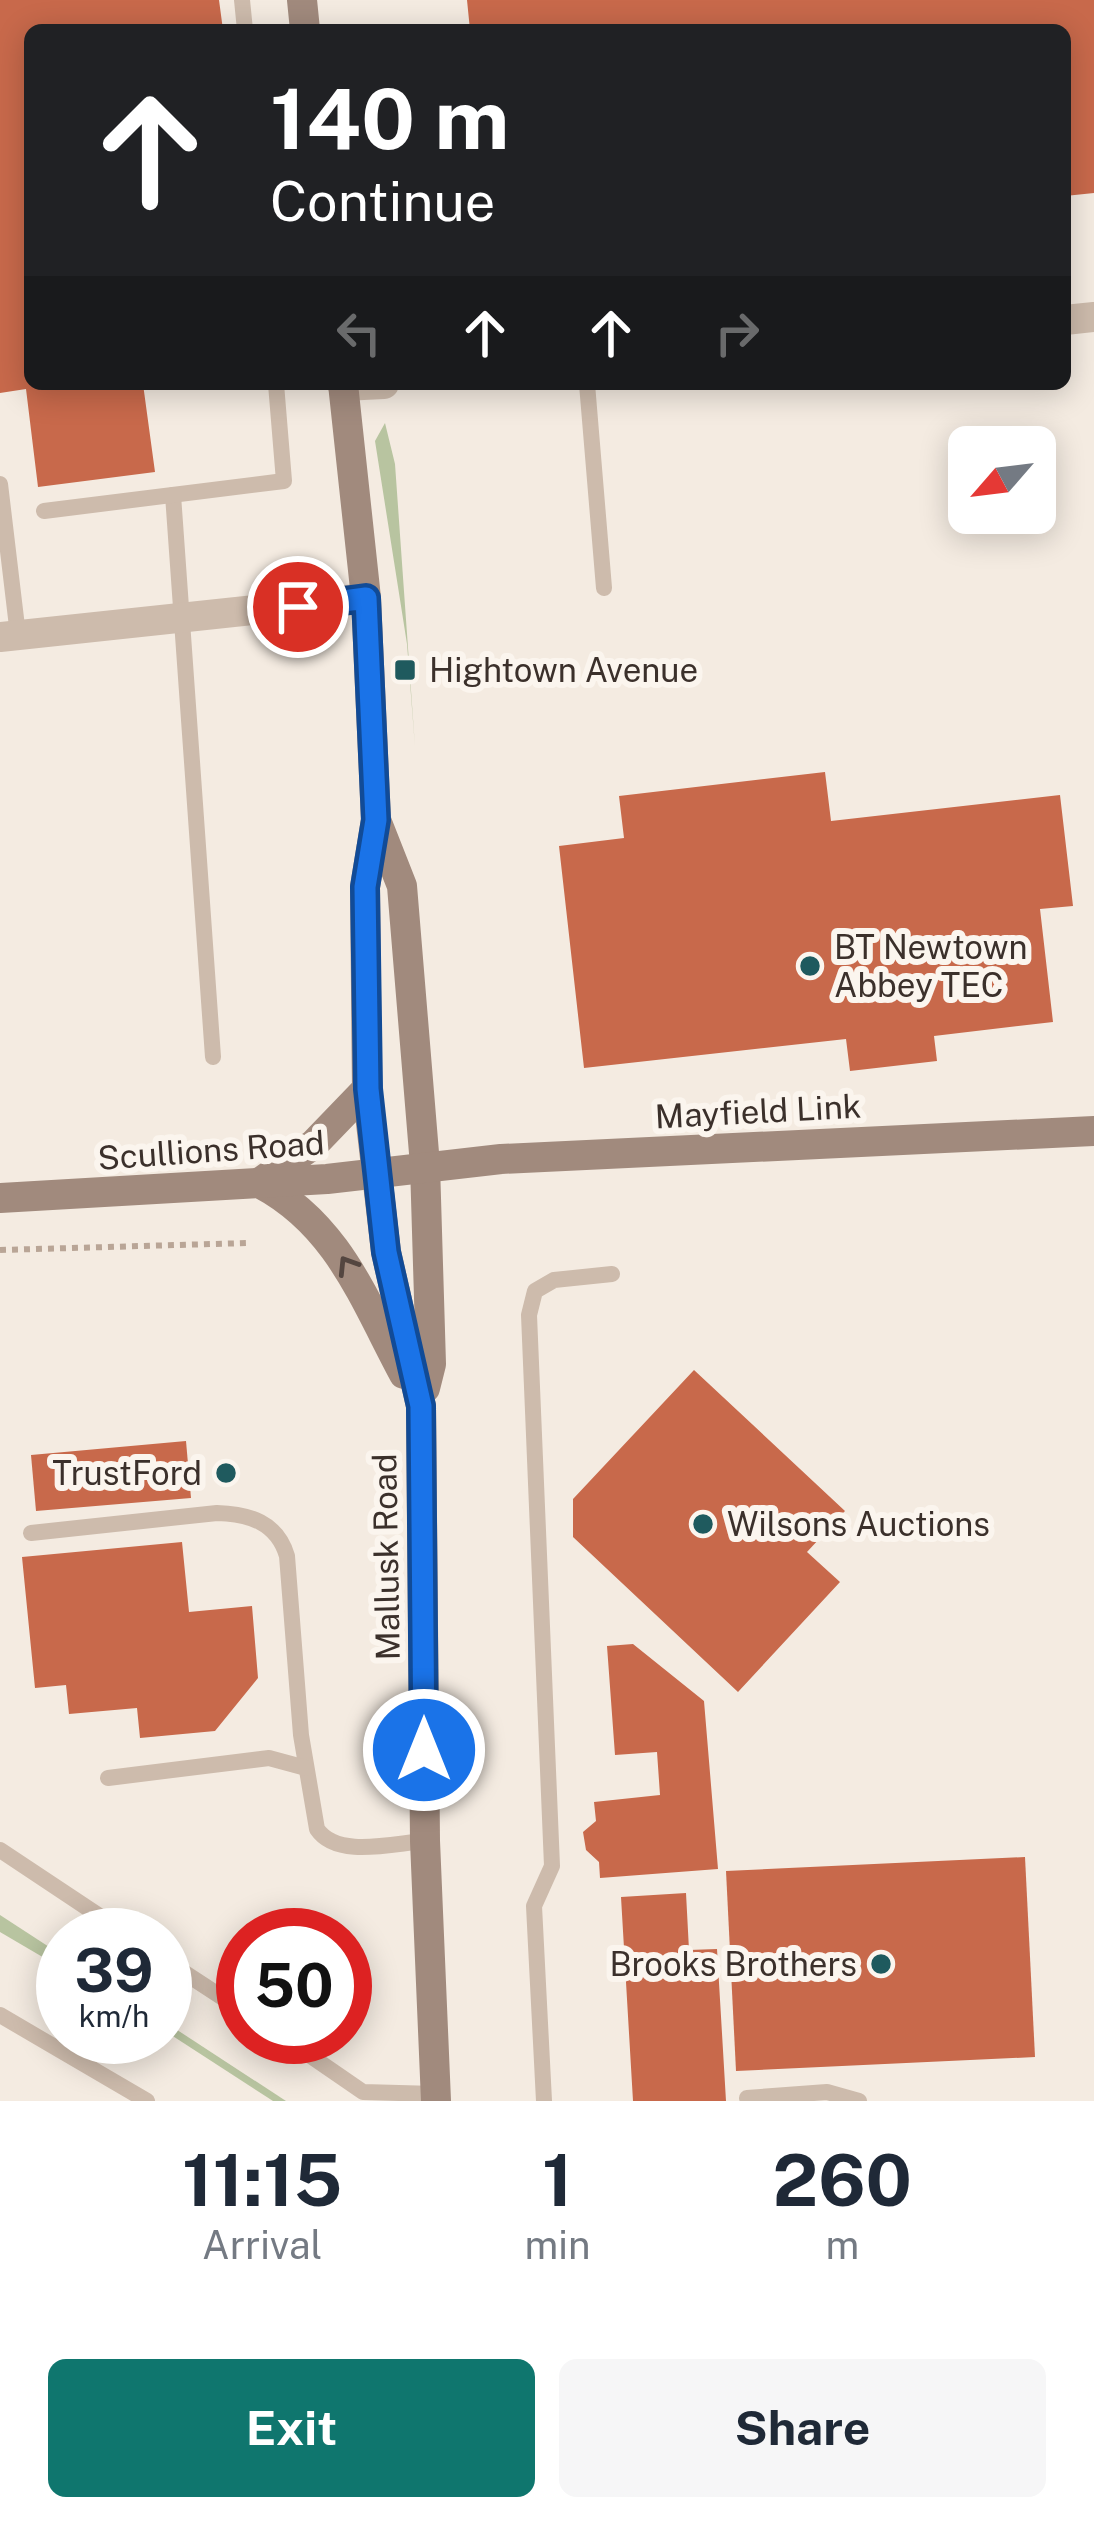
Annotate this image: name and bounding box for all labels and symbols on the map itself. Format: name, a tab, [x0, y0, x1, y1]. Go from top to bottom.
north arrow	[948, 426, 1056, 534]
pin	[247, 556, 349, 658]
place label: Hightown Avenue	[429, 651, 698, 689]
marker: Hightown Avenue	[392, 657, 418, 683]
place label: BT Newtown Abbey TEC	[834, 928, 1028, 1004]
marker: BT Newtown Abbey TEC	[797, 953, 823, 979]
street label: Mayfield Link	[654, 1087, 862, 1135]
street label: Scullions Road	[96, 1123, 326, 1177]
one-way arrow	[339, 1256, 361, 1278]
street label: Mallusk Road	[365, 1453, 407, 1661]
place label: TrustFord	[52, 1454, 202, 1492]
marker: TrustFord	[213, 1460, 239, 1486]
place label: Wilsons Auctions	[727, 1505, 990, 1543]
marker: Wilsons Auctions	[690, 1511, 716, 1537]
position arrow	[361, 1687, 487, 1813]
speed limit sign: 50	[216, 1908, 372, 2064]
place label: Brooks Brothers	[609, 1945, 857, 1983]
marker: Brooks Brothers	[868, 1951, 894, 1977]

